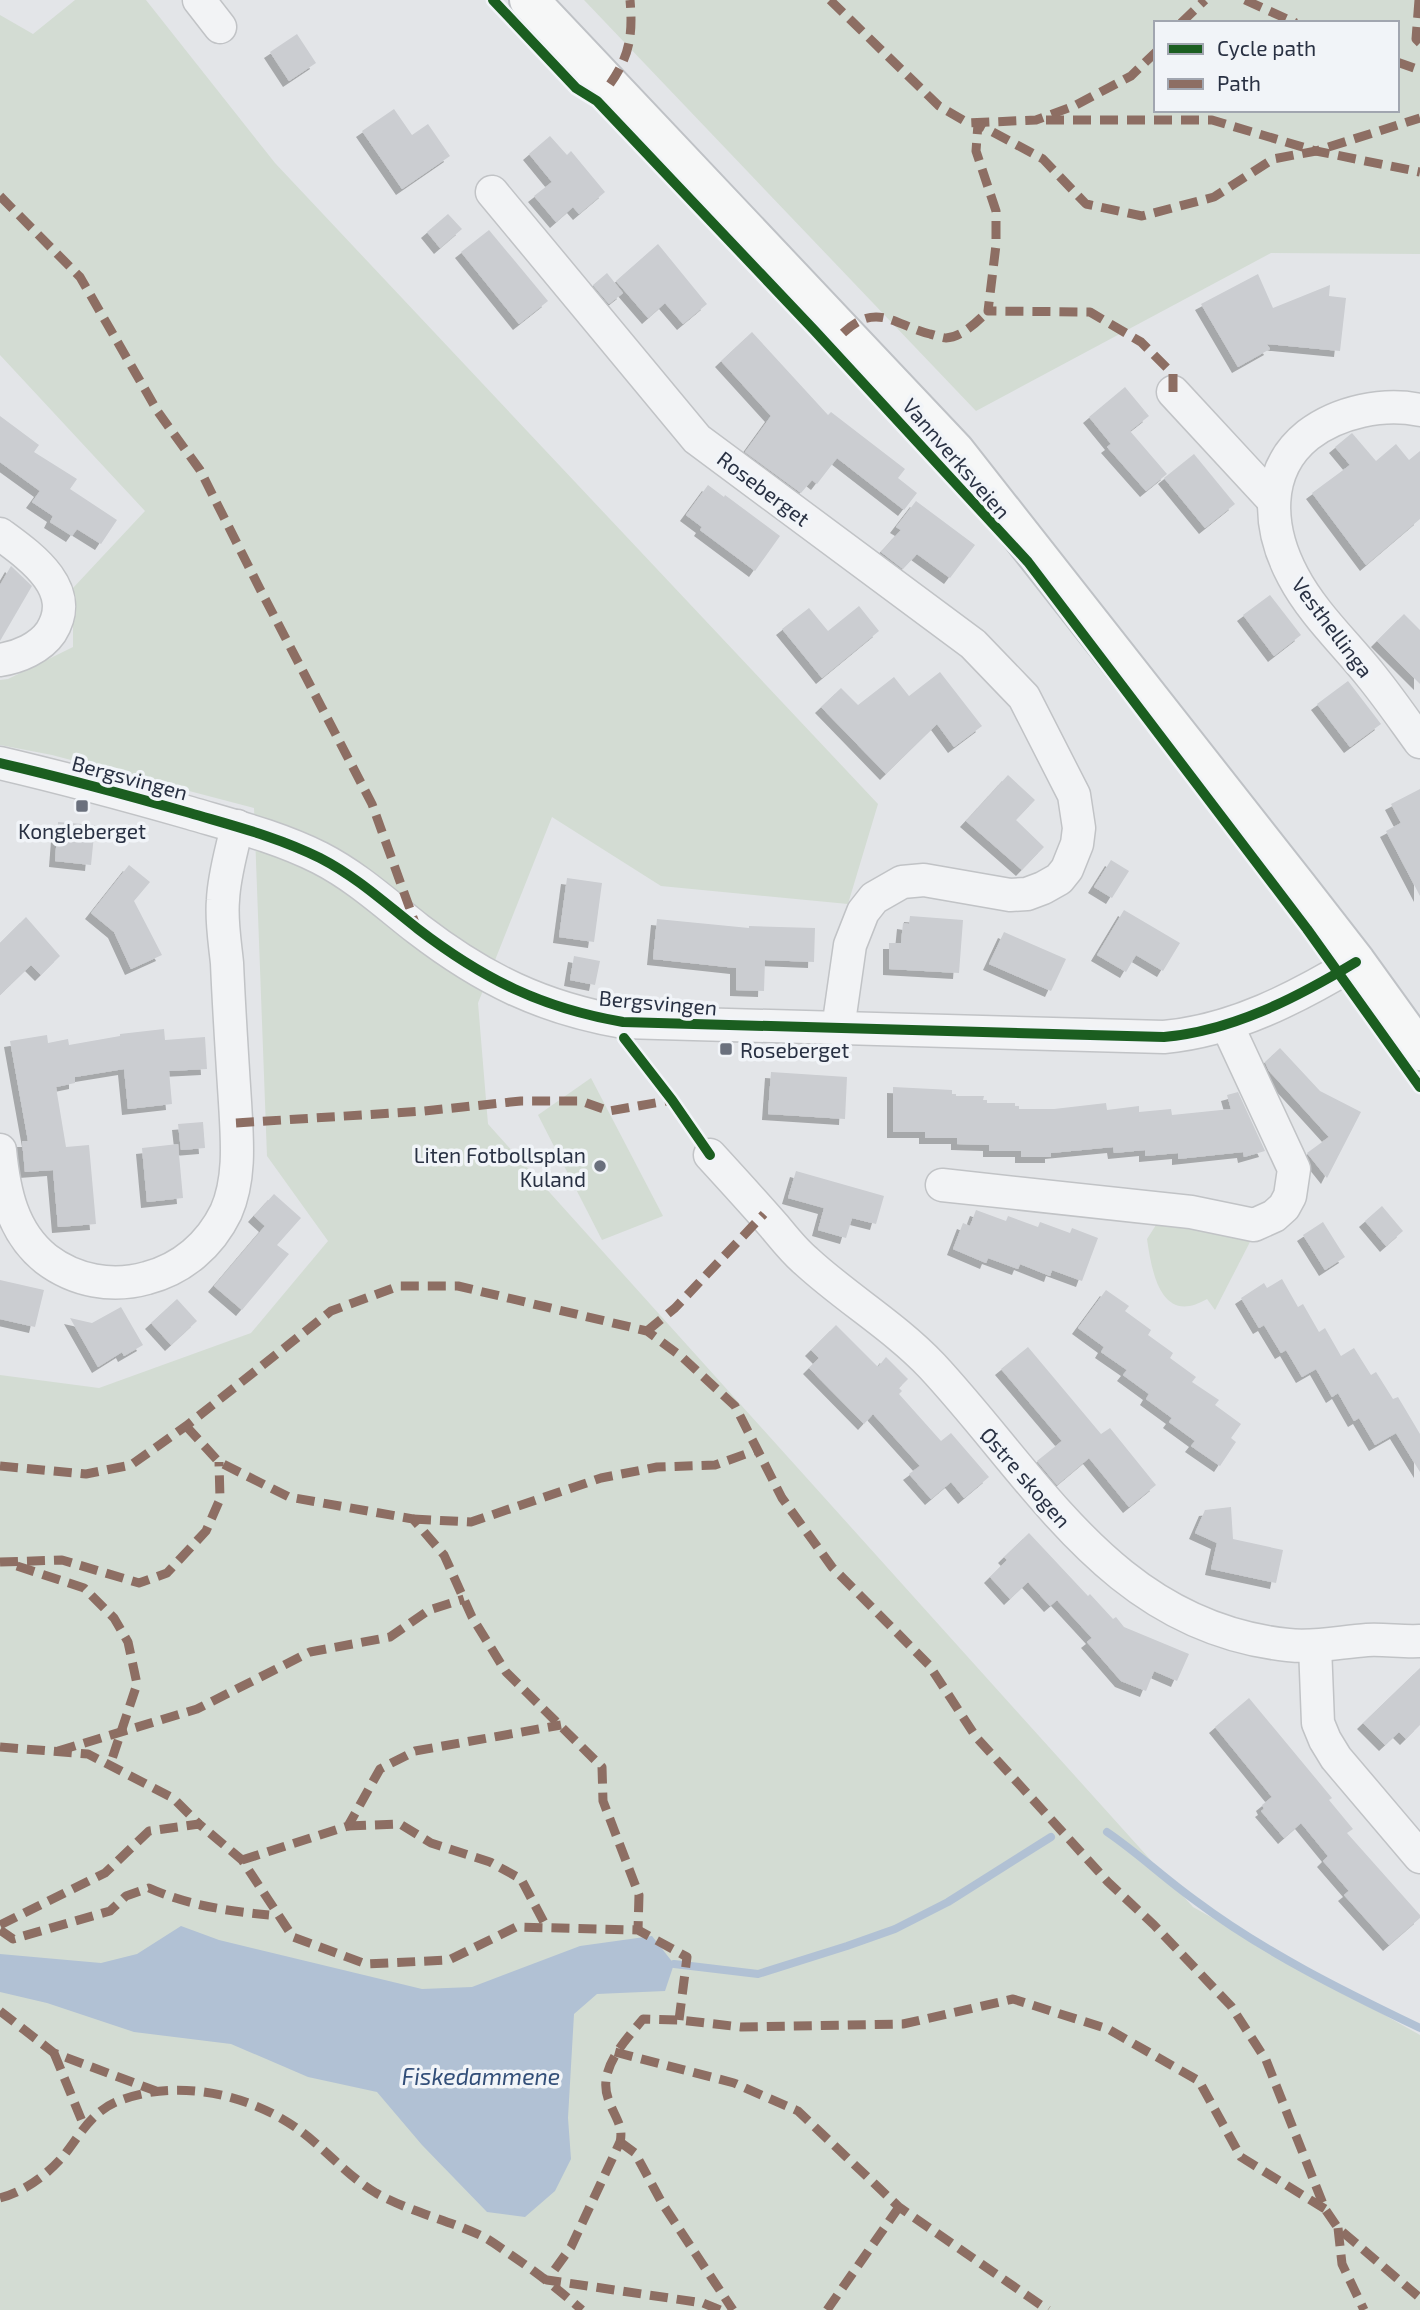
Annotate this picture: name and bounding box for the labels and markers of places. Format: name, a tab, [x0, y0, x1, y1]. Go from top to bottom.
marker: Kongleberget	[74, 798, 90, 814]
place label: Kongleberget	[18, 818, 146, 843]
place label: Roseberget	[740, 1037, 849, 1062]
marker: Roseberget	[718, 1041, 734, 1057]
place label: Liten Fotbollsplan Kuland	[414, 1142, 586, 1191]
marker: Liten Fotbollsplan Kuland	[592, 1158, 608, 1174]

